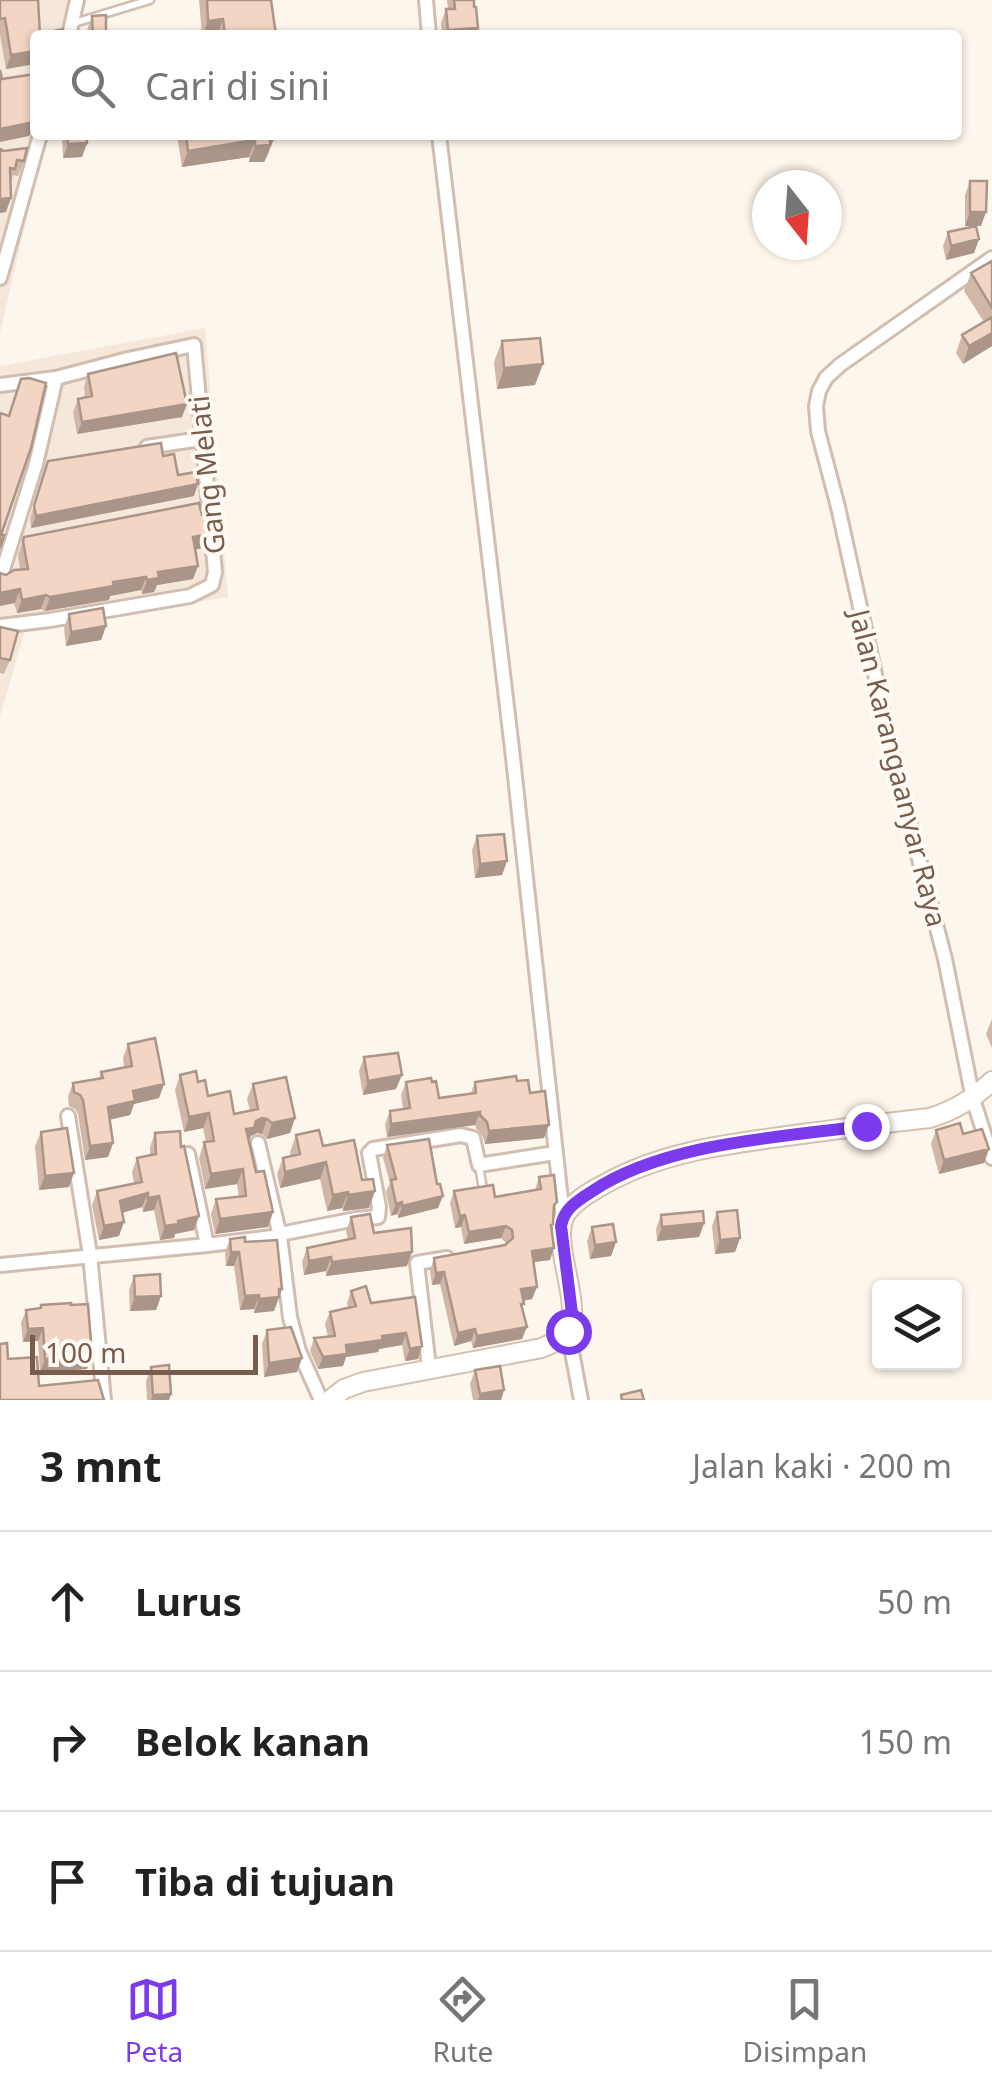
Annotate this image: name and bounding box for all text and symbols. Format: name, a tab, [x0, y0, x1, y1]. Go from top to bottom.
search box	[30, 30, 962, 140]
icon: search	[65, 58, 120, 113]
text: Cari di sini	[145, 59, 330, 111]
north arrow	[752, 170, 842, 260]
street label: Gang Melati	[179, 394, 233, 556]
street label: Jalan Karangaanyar Raya	[840, 602, 957, 931]
route end	[844, 1104, 890, 1150]
map controls	[872, 1280, 962, 1370]
button: layers	[872, 1280, 962, 1370]
route start	[546, 1309, 592, 1355]
scale bar	[30, 1330, 258, 1374]
text: 100 m	[45, 1333, 127, 1371]
text: 3 mnt	[40, 1437, 161, 1494]
text: Jalan kaki · 200 m	[692, 1444, 952, 1487]
icon: ahead	[40, 1574, 95, 1629]
text: Lurus	[135, 1575, 242, 1627]
text: 50 m	[877, 1580, 952, 1623]
icon: right	[40, 1714, 95, 1769]
text: Belok kanan	[135, 1715, 370, 1767]
text: 150 m	[859, 1720, 952, 1763]
icon: arrive	[40, 1854, 95, 1909]
text: Tiba di tujuan	[135, 1855, 395, 1907]
tab: Peta	[125, 1972, 183, 2070]
tab: Rute	[433, 1972, 493, 2070]
tab: Disimpan	[743, 1972, 867, 2070]

